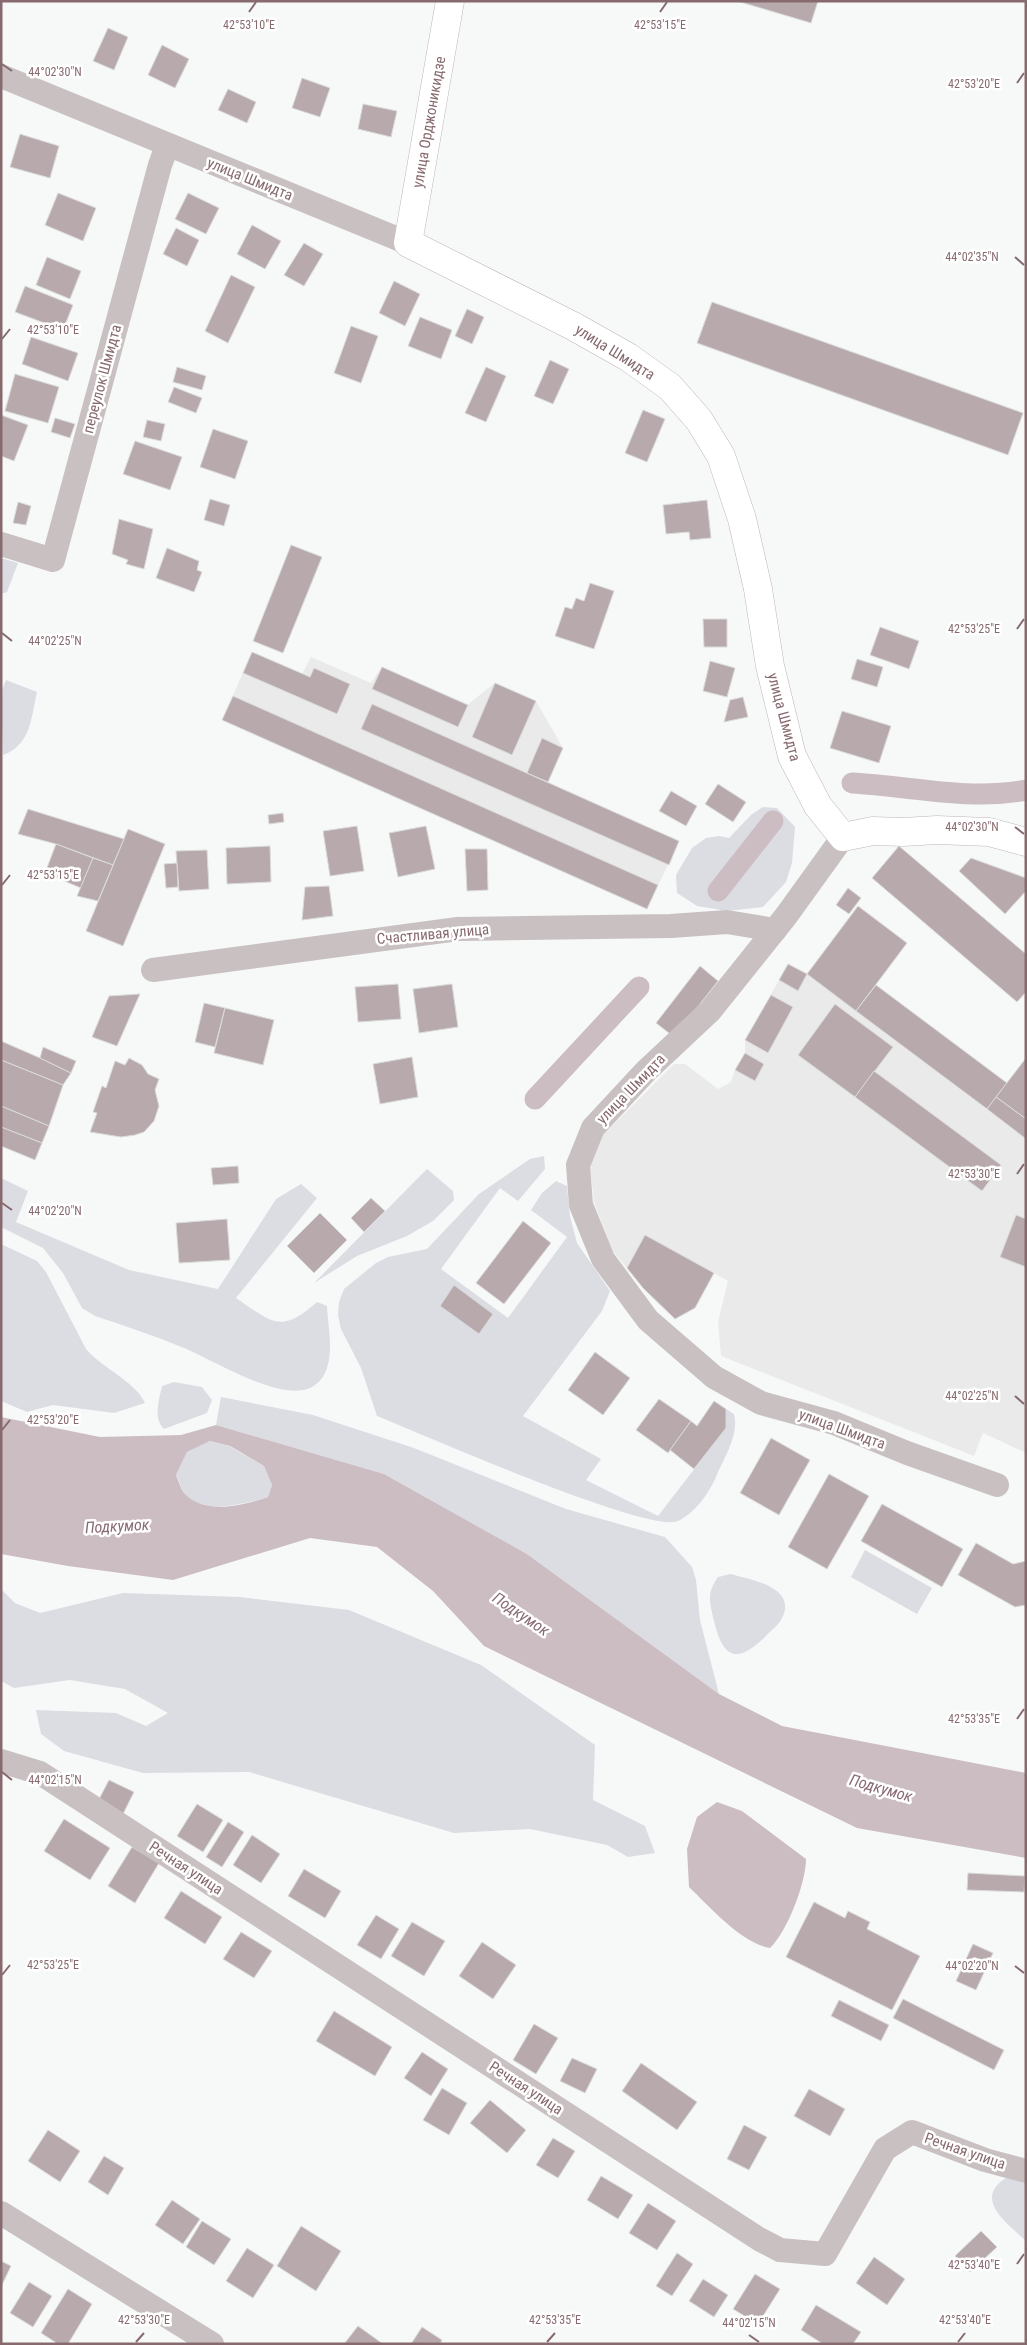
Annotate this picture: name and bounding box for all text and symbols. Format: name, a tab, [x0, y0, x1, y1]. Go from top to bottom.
text: 42°53'10"E	[223, 18, 275, 32]
text: 42°53'15"E	[634, 18, 686, 32]
street label: улица Орджоникидзе	[409, 55, 449, 189]
text: 44°02'30"N	[28, 65, 82, 79]
text: 42°53'20"E	[948, 77, 1000, 91]
street label: улица Шмидта	[205, 154, 295, 204]
text: 44°02'35"N	[945, 250, 999, 264]
street label: улица Шмидта	[572, 320, 658, 384]
text: 42°53'10"E	[27, 323, 79, 337]
street label: переулок Шмидта	[79, 323, 125, 435]
text: 42°53'25"E	[948, 622, 1000, 636]
text: 44°02'25"N	[28, 634, 82, 648]
street label: улица Шмидта	[764, 671, 804, 763]
text: 44°02'30"N	[945, 820, 999, 834]
text: 42°53'15"E	[27, 868, 79, 882]
street label: Счастливая улица	[376, 920, 490, 948]
street label: улица Шмидта	[593, 1050, 669, 1128]
text: 42°53'30"E	[948, 1167, 1000, 1181]
text: 44°02'20"N	[28, 1204, 82, 1218]
text: 44°02'25"N	[945, 1389, 999, 1403]
street label: улица Шмидта	[796, 1405, 888, 1453]
text: 42°53'20"E	[27, 1413, 79, 1427]
water label: Подкумок	[84, 1515, 150, 1537]
water label: Подкумок	[489, 1588, 553, 1640]
text: 42°53'35"E	[948, 1712, 1000, 1726]
water label: Подкумок	[847, 1770, 915, 1806]
text: 44°02'15"N	[28, 1773, 82, 1787]
street label: Речная улица	[146, 1838, 226, 1898]
text: 42°53'25"E	[27, 1958, 79, 1972]
text: 44°02'20"N	[945, 1959, 999, 1973]
street label: Речная улица	[486, 2058, 566, 2118]
street label: Речная улица	[922, 2129, 1008, 2173]
text: 42°53'40"E	[948, 2258, 1000, 2272]
text: 42°53'30"E	[118, 2313, 170, 2327]
text: 42°53'35"E	[529, 2313, 581, 2327]
text: 42°53'40"E	[939, 2313, 991, 2327]
text: 44°02'15"N	[722, 2316, 776, 2330]

